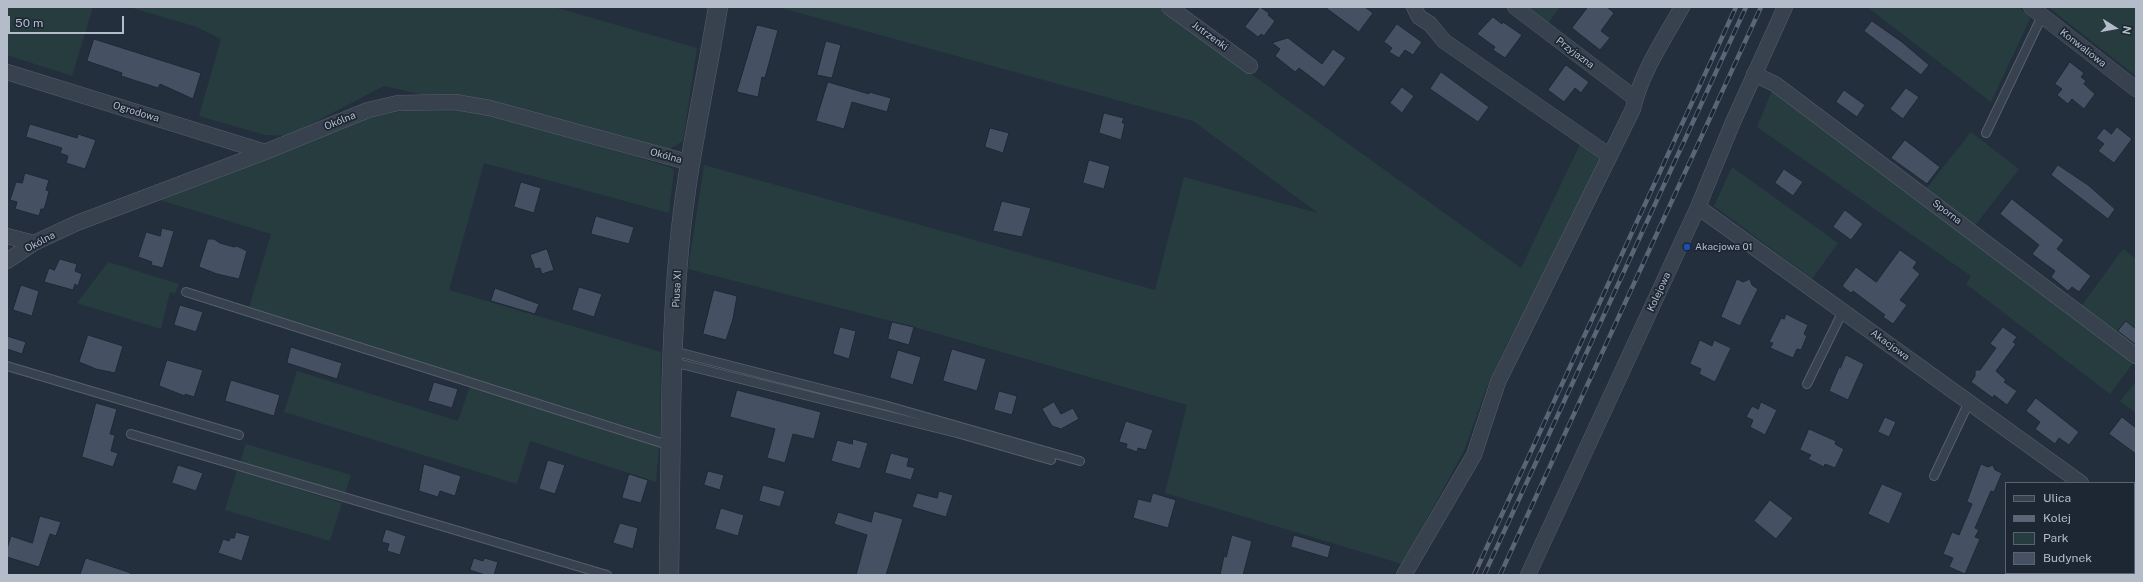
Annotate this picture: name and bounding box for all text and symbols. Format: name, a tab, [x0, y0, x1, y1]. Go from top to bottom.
scale bar	[10, 8, 126, 34]
north arrow	[2095, 8, 2135, 48]
text: 50 m	[15, 16, 43, 30]
street label: Jutrzenki	[1190, 19, 1230, 53]
text: N	[2120, 25, 2133, 36]
street label: Konwaliowa	[2058, 26, 2108, 70]
street label: Przyjazna	[1554, 35, 1596, 71]
street label: Ogrodowa	[111, 99, 161, 125]
street label: Okólna	[323, 109, 357, 133]
street label: Okólna	[649, 146, 683, 166]
street label: Sporna	[1930, 197, 1964, 227]
street label: Okólna	[23, 229, 57, 255]
place label: Akacjowa 01	[1695, 241, 1753, 253]
marker: Akacjowa 01	[1682, 242, 1692, 252]
street label: Piusa XI	[670, 270, 684, 308]
street label: Kolejowa	[1645, 270, 1673, 314]
street label: Akacjowa	[1868, 327, 1912, 363]
legend	[2005, 482, 2135, 574]
text: Ulica	[2043, 491, 2071, 505]
text: Kolej	[2043, 511, 2071, 525]
text: Park	[2043, 531, 2069, 545]
text: Budynek	[2043, 551, 2092, 565]

